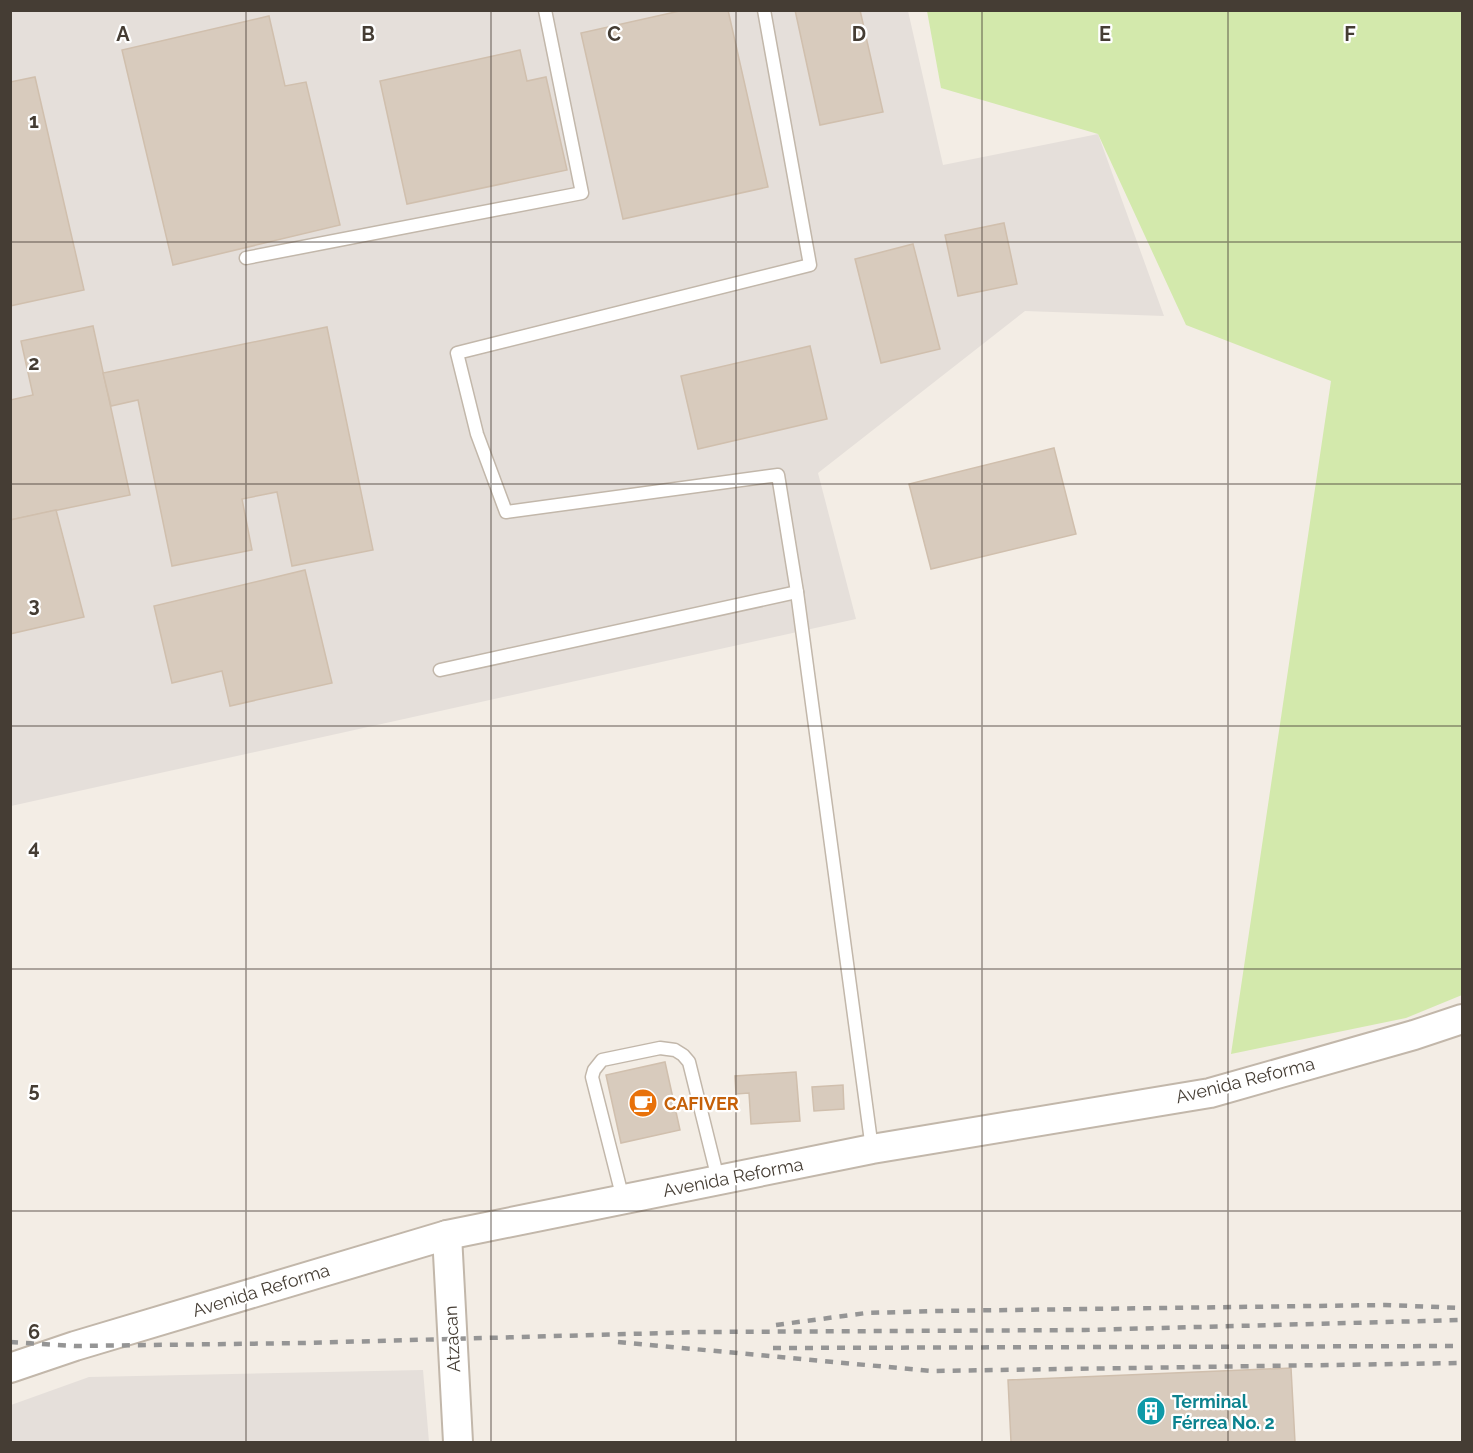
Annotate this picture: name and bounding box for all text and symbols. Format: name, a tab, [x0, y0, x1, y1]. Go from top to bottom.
text: A	[116, 22, 130, 46]
text: B	[361, 22, 375, 46]
text: C	[607, 22, 621, 46]
text: D	[852, 22, 866, 46]
text: E	[1099, 22, 1111, 46]
text: F	[1344, 22, 1356, 46]
text: 1	[29, 109, 39, 133]
text: 2	[28, 351, 40, 375]
text: 3	[28, 593, 40, 617]
text: 4	[28, 835, 40, 859]
street label: Avenida Reforma	[1173, 1053, 1317, 1107]
text: 5	[28, 1078, 40, 1102]
cafe icon: CAFIVER	[627, 1087, 659, 1119]
place label: CAFIVER	[664, 1093, 739, 1114]
street label: Avenida Reforma	[661, 1153, 805, 1201]
street label: Avenida Reforma	[190, 1259, 332, 1321]
street label: Atzacan	[440, 1305, 464, 1373]
text: 6	[28, 1320, 40, 1344]
place label: Terminal Férrea No. 2	[1172, 1391, 1275, 1433]
building icon: Terminal Férrea No. 2	[1135, 1395, 1167, 1427]

